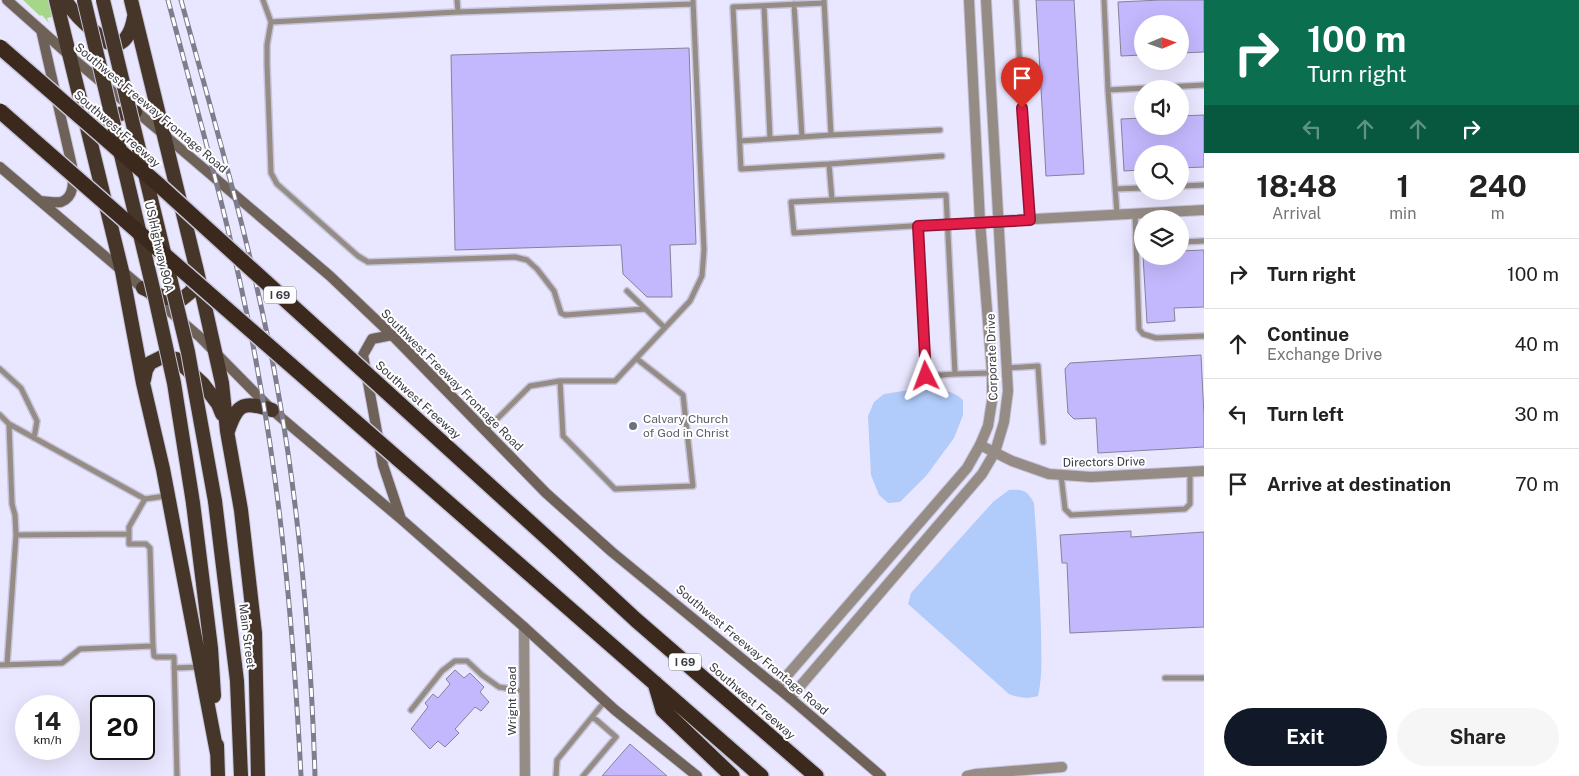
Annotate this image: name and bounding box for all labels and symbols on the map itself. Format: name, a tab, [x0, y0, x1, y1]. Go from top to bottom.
north arrow	[1134, 15, 1189, 70]
street label: Southwest Freeway Frontage Road	[72, 40, 230, 176]
pin	[1001, 57, 1043, 108]
street label: Southwest Freeway	[71, 87, 163, 171]
street label: US Highway 90A	[142, 200, 176, 295]
road number: I 69	[264, 286, 296, 304]
street label: Southwest Freeway Frontage Road	[378, 306, 526, 454]
street label: Corporate Drive	[983, 313, 1001, 401]
position arrow	[899, 349, 951, 401]
street label: Southwest Freeway	[372, 358, 464, 442]
place label: Calvary Church of God in Christ	[643, 412, 730, 440]
marker: Calvary Church of God in Christ	[627, 420, 639, 432]
street label: Directors Drive	[1063, 454, 1146, 470]
street label: Southwest Freeway Frontage Road	[673, 582, 831, 718]
street label: Main Street	[236, 603, 258, 670]
road number: I 69	[669, 654, 701, 670]
street label: Southwest Freeway	[706, 659, 798, 743]
street label: Wright Road	[505, 666, 519, 736]
speed limit sign: 20	[90, 695, 155, 760]

